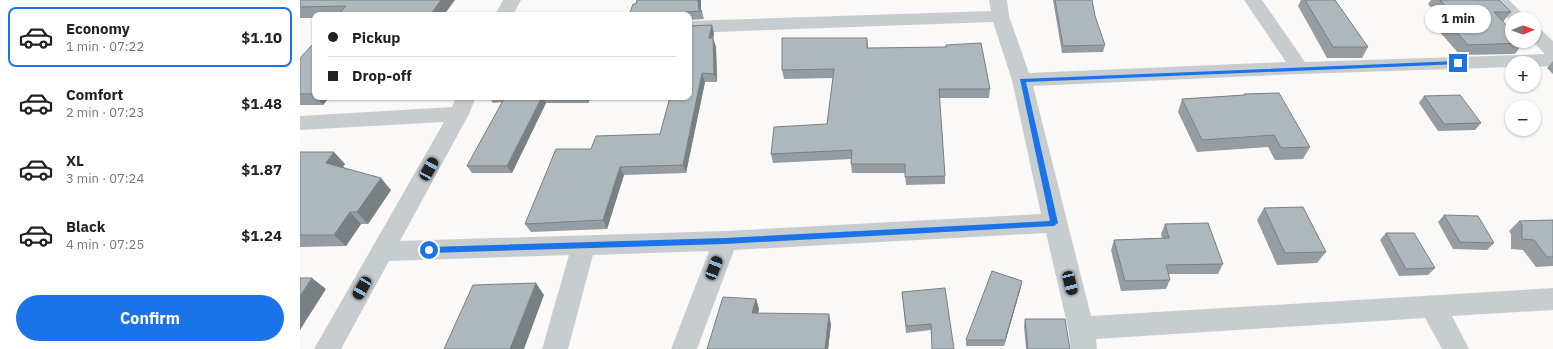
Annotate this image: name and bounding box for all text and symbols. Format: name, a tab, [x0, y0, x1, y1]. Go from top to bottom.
callout: 1 min	[1425, 5, 1491, 33]
text: 1 min	[1441, 10, 1475, 27]
north arrow	[1505, 12, 1541, 48]
map controls	[1505, 12, 1541, 136]
icon: car	[18, 19, 54, 55]
text: Economy	[66, 19, 130, 38]
text: $1.10	[241, 28, 282, 47]
text: Pickup	[352, 28, 400, 47]
text: 1 min · 07:22	[66, 38, 144, 55]
route end	[1449, 54, 1467, 72]
button: +	[1505, 56, 1541, 92]
text: Drop-off	[352, 66, 412, 85]
icon: car	[18, 85, 54, 121]
text: Comfort	[66, 85, 123, 104]
text: $1.48	[241, 94, 282, 113]
button: −	[1505, 100, 1541, 136]
text: 2 min · 07:23	[66, 104, 144, 121]
icon: car	[18, 151, 54, 187]
text: XL	[66, 151, 84, 170]
car	[418, 156, 440, 182]
text: $1.87	[241, 160, 282, 179]
text: 3 min · 07:24	[66, 170, 144, 187]
icon: car	[18, 217, 54, 253]
text: Black	[66, 217, 106, 236]
text: $1.24	[241, 226, 282, 245]
text: 4 min · 07:25	[66, 236, 144, 253]
route start	[420, 241, 438, 259]
car	[704, 255, 724, 281]
car	[1061, 270, 1079, 296]
car	[351, 275, 373, 301]
button: Confirm	[16, 295, 284, 341]

